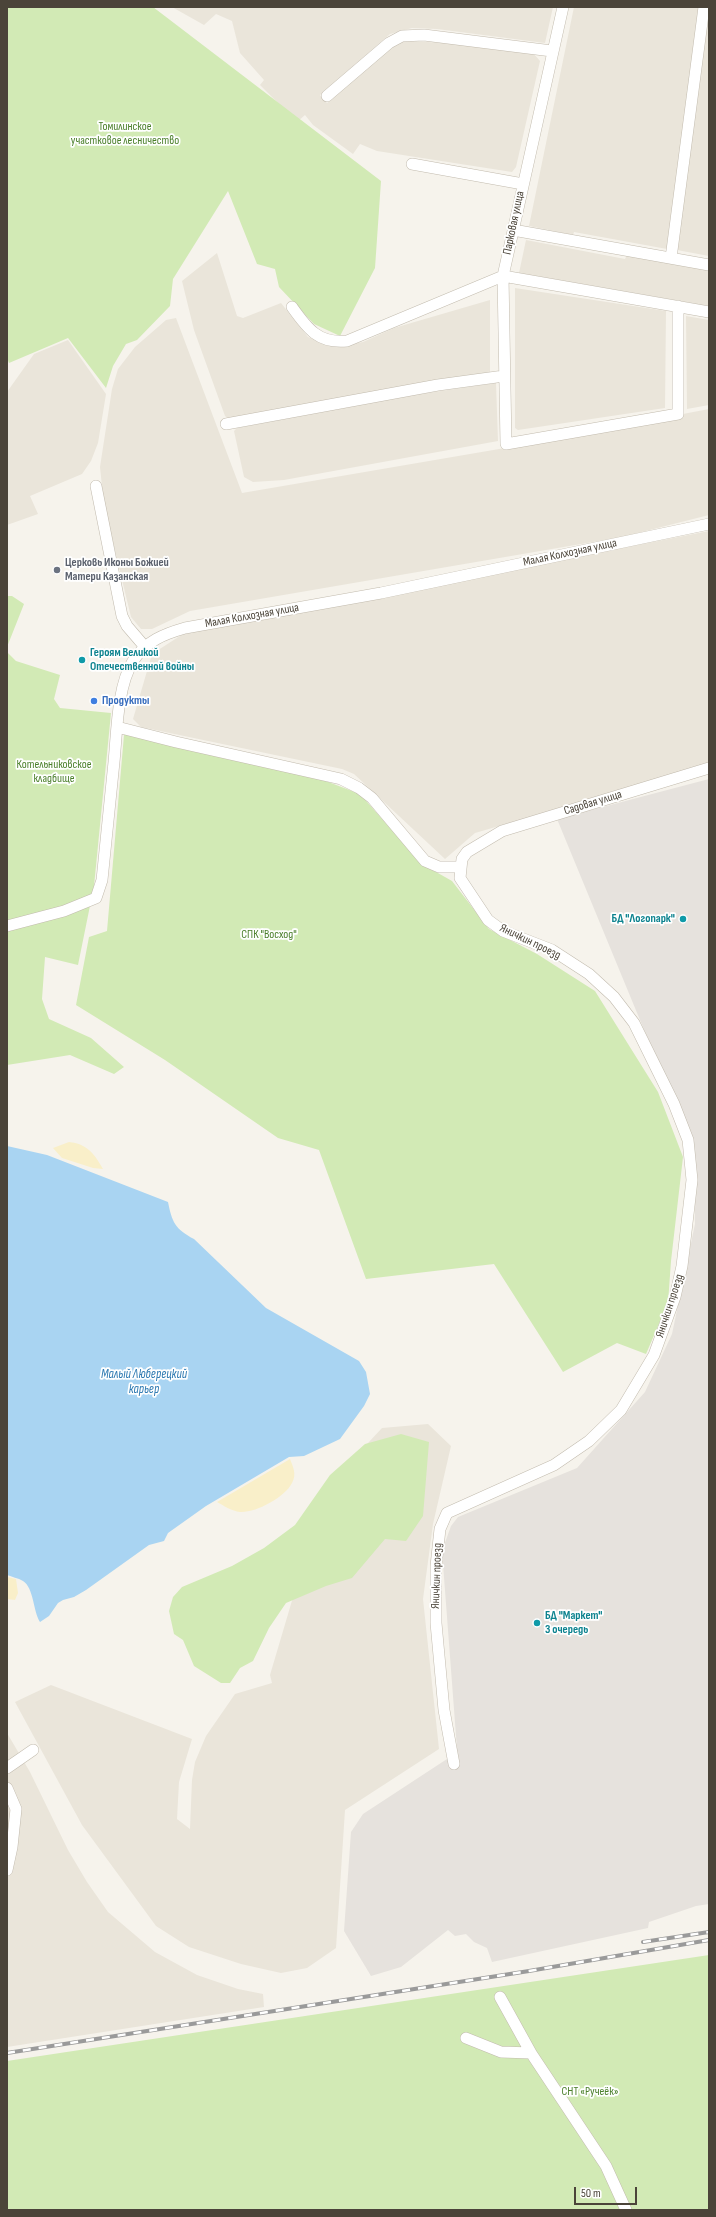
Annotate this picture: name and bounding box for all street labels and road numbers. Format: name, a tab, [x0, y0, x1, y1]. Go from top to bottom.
street label: Парковая улица	[500, 190, 528, 256]
street label: Малая Колхозная улица	[522, 536, 618, 570]
street label: Малая Колхозная улица	[204, 601, 300, 631]
street label: Садовая улица	[562, 787, 624, 819]
street label: Яничкин проезд	[497, 921, 563, 963]
street label: Яничкин проезд	[653, 1272, 687, 1340]
street label: Яничкин проезд	[429, 1543, 445, 1609]

